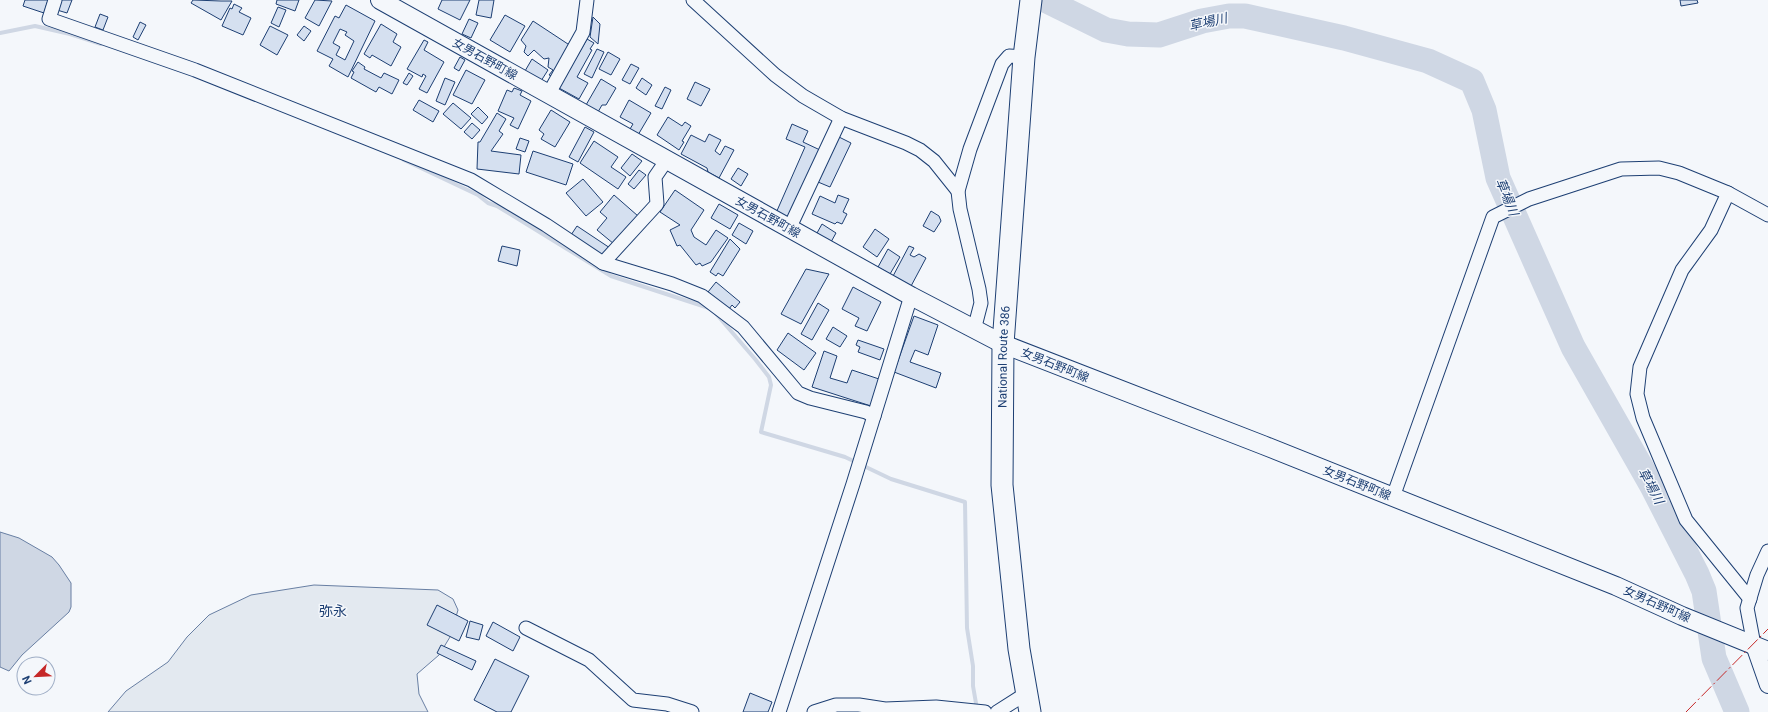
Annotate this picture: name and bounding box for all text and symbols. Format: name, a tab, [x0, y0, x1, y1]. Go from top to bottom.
water label: 草場川	[1187, 10, 1231, 34]
street label: 女男石野町線	[450, 35, 520, 83]
water label: 草場川	[1493, 176, 1522, 220]
street label: 女男石野町線	[733, 193, 803, 241]
street label: National Route 386	[996, 305, 1013, 408]
street label: 女男石野町線	[1019, 345, 1091, 385]
street label: 女男石野町線	[1321, 463, 1393, 503]
water label: 草場川	[1635, 465, 1668, 508]
street label: 女男石野町線	[1621, 583, 1693, 625]
district label: 弥永	[319, 603, 347, 619]
north arrow	[16, 656, 56, 696]
text: N	[20, 673, 35, 686]

